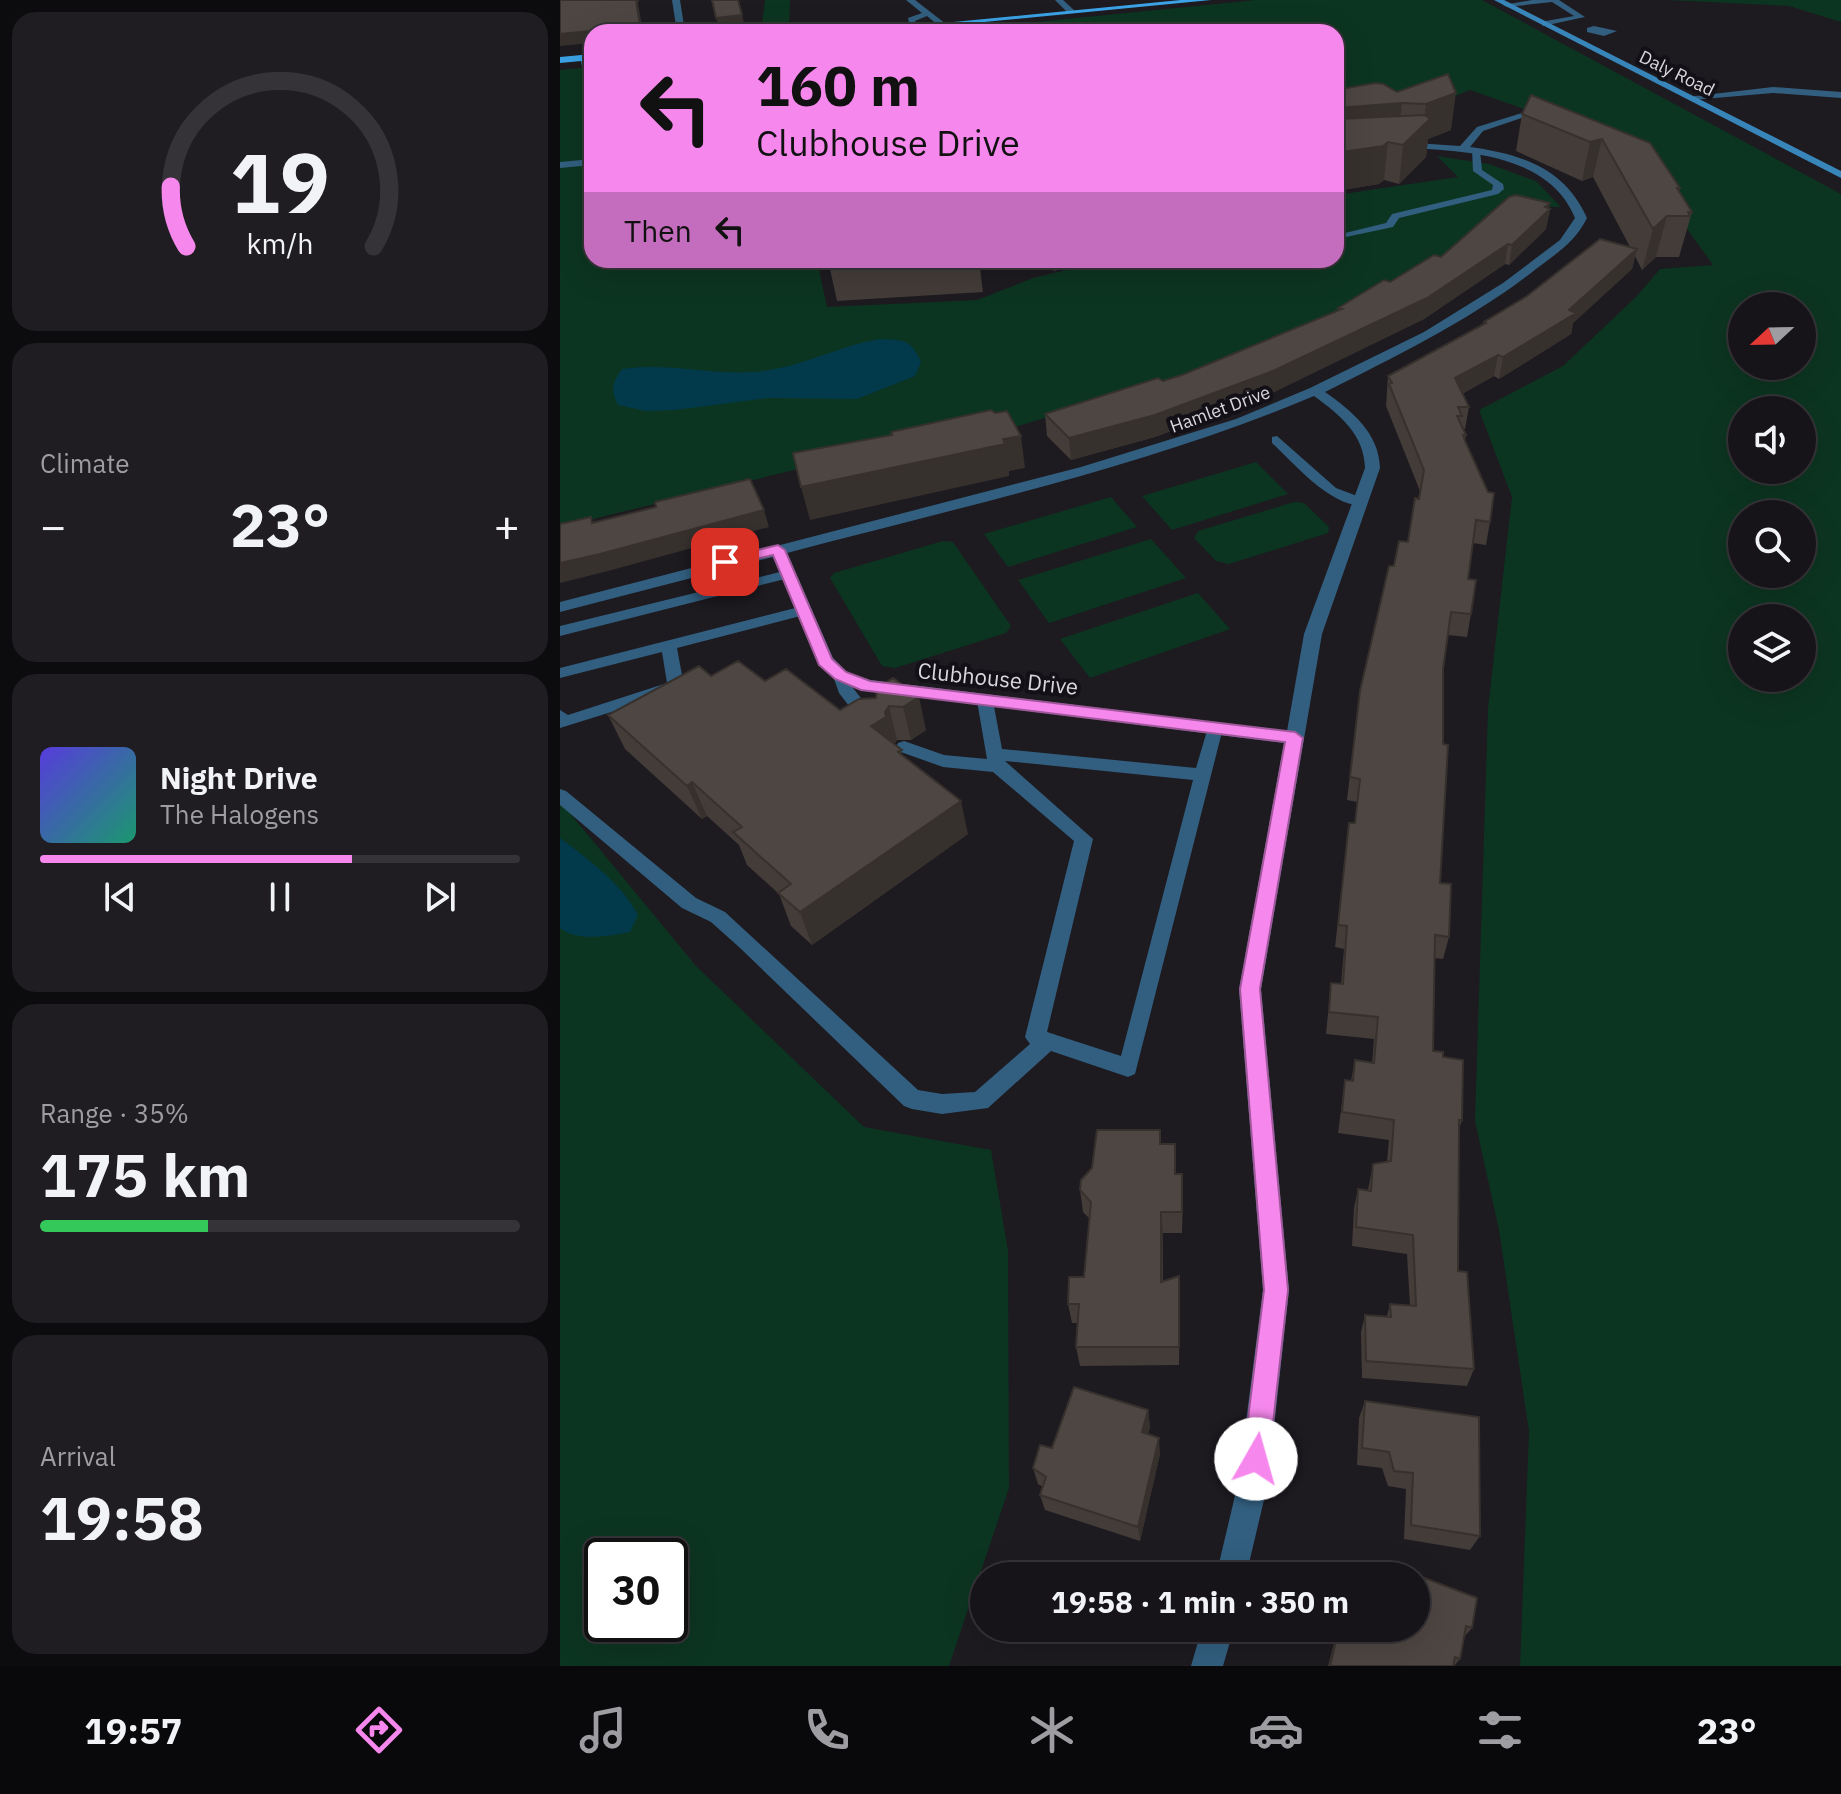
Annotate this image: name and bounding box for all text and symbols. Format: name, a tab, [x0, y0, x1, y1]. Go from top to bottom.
street label: Daly Road	[1636, 45, 1718, 101]
text: 160 m	[756, 49, 920, 121]
icon: left	[624, 56, 728, 160]
text: Clubhouse Drive	[756, 119, 1020, 166]
text: 19	[230, 128, 330, 236]
icon: left	[708, 208, 752, 252]
text: Then	[624, 211, 692, 250]
text: km/h	[246, 226, 314, 263]
north arrow	[1728, 292, 1816, 380]
map controls	[1728, 292, 1816, 692]
street label: Hamlet Drive	[1167, 380, 1273, 438]
button: sound	[1728, 396, 1816, 484]
text: Climate	[40, 446, 130, 480]
text: 23°	[230, 485, 330, 564]
text: −	[40, 497, 66, 554]
text: +	[494, 497, 520, 554]
button: search	[1728, 500, 1816, 588]
pin	[691, 528, 759, 596]
icon: arrive	[703, 540, 747, 584]
button: layers	[1728, 604, 1816, 692]
street label: Clubhouse Drive	[916, 655, 1080, 701]
text: Night Drive	[160, 758, 318, 797]
text: The Halogens	[160, 797, 319, 831]
icon: previous	[98, 875, 142, 919]
icon: pause	[258, 875, 302, 919]
icon: next	[418, 875, 462, 919]
text: Range · 35%	[40, 1096, 189, 1130]
text: 175 km	[40, 1135, 250, 1214]
position arrow	[1214, 1417, 1298, 1501]
text: Arrival	[40, 1439, 116, 1473]
text: 19:58	[40, 1478, 204, 1557]
speed limit sign: 30	[584, 1538, 688, 1642]
text: 19:58 · 1 min · 350 m	[1051, 1582, 1349, 1621]
icon: directions	[351, 1702, 407, 1758]
icon: music	[575, 1702, 631, 1758]
icon: phone	[799, 1702, 855, 1758]
icon: climate	[1024, 1702, 1080, 1758]
icon: car	[1248, 1702, 1304, 1758]
icon: filters	[1472, 1702, 1528, 1758]
text: 19:57	[84, 1707, 182, 1754]
text: 23°	[1697, 1707, 1757, 1754]

